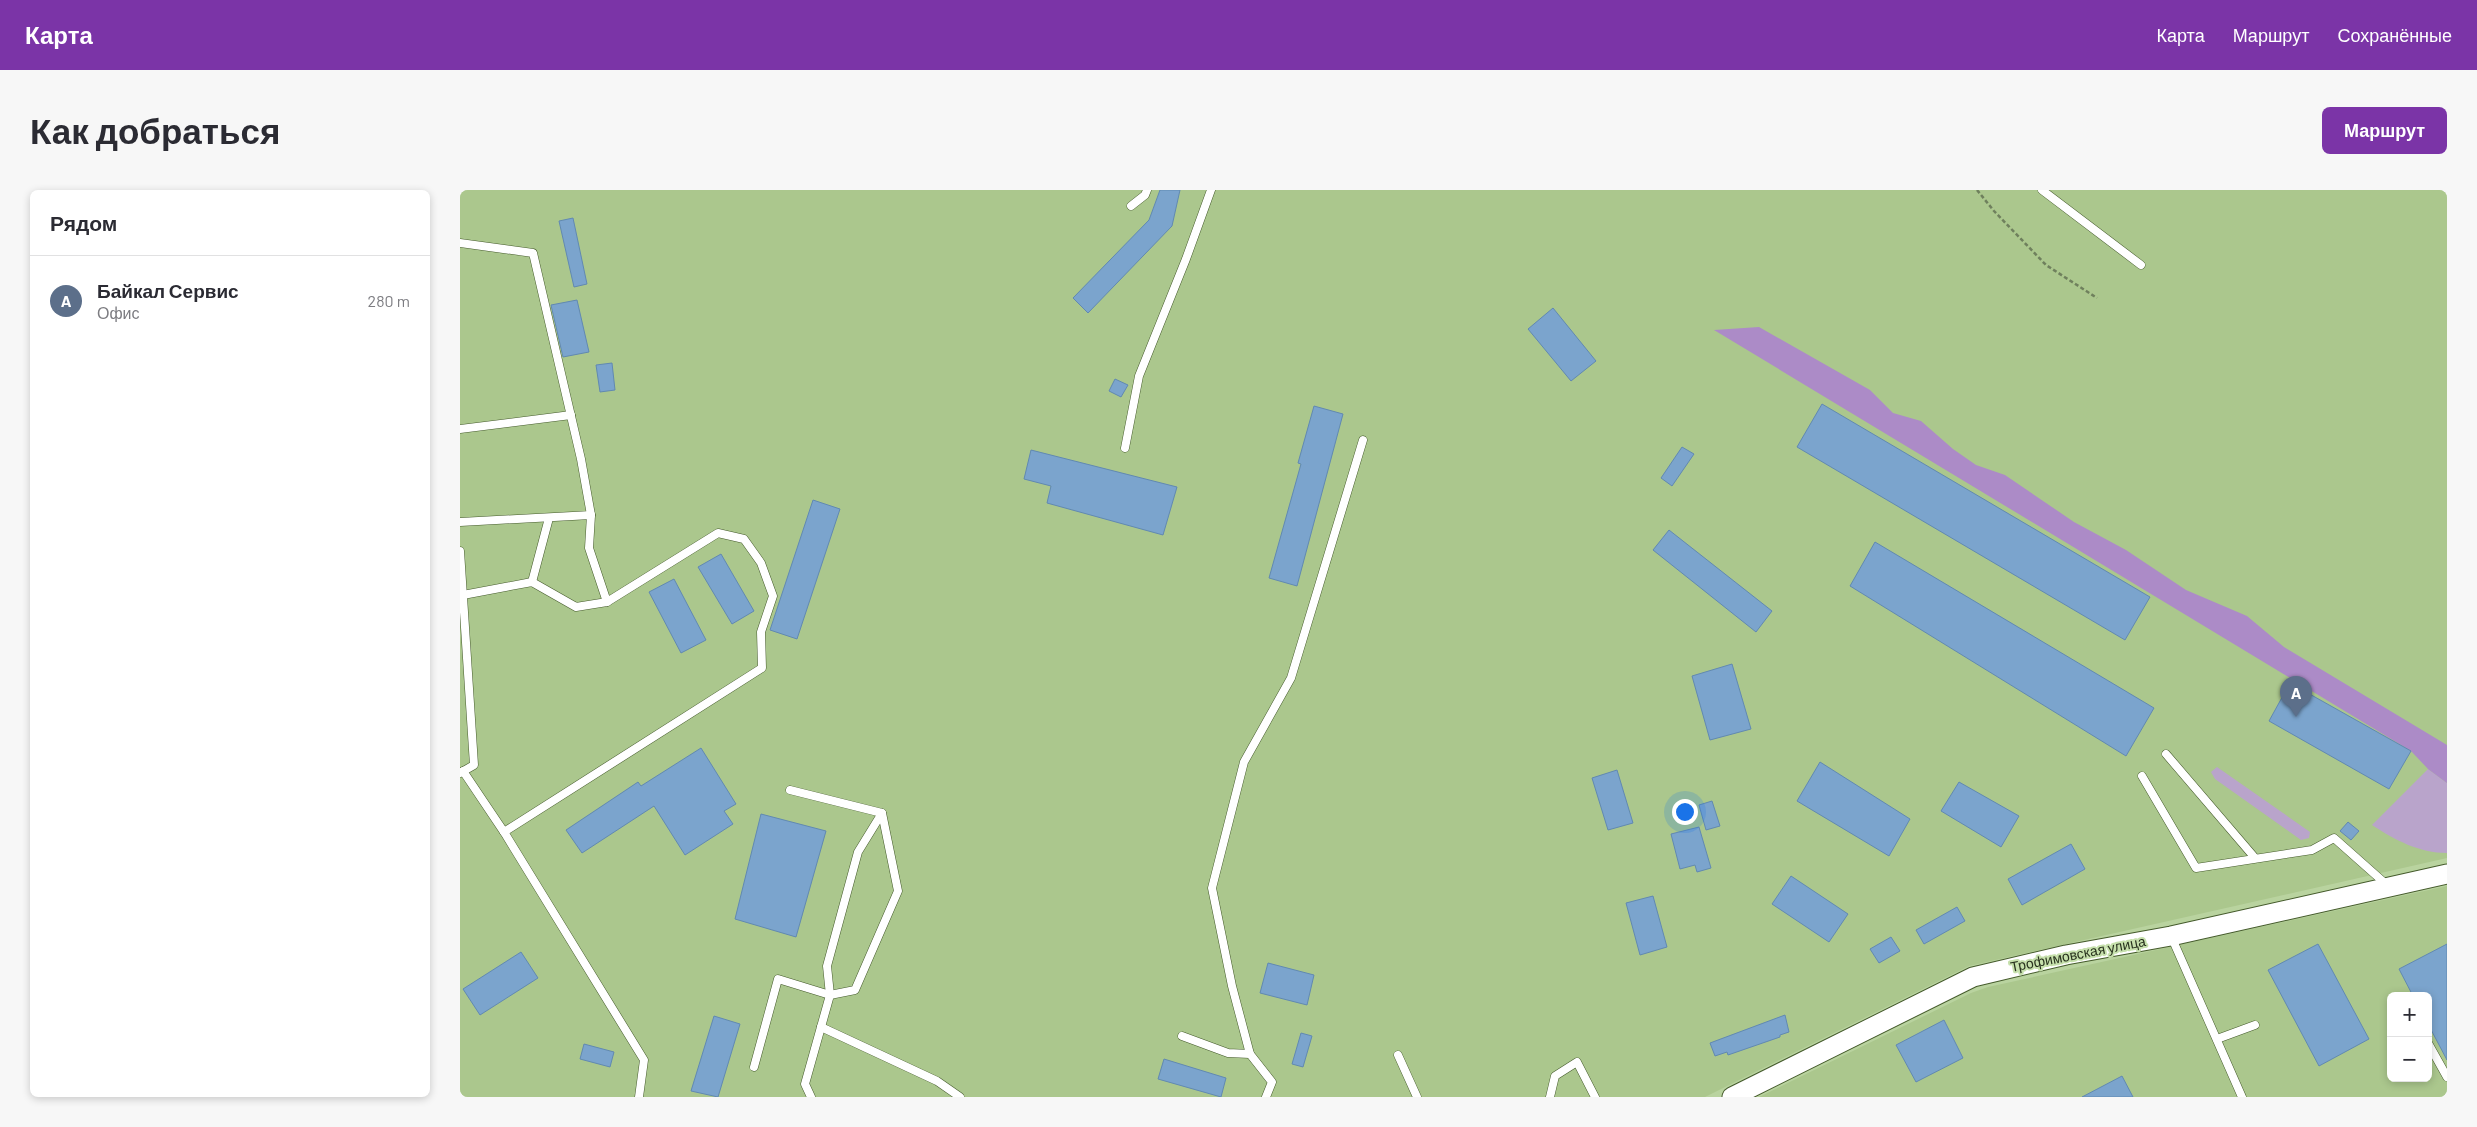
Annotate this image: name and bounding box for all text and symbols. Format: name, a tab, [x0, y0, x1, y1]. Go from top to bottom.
text: Карта	[25, 20, 93, 49]
text: Карта	[2157, 24, 2205, 46]
text: Маршрут	[2233, 24, 2309, 46]
text: Сохранённые	[2337, 24, 2452, 46]
button: Маршрут	[2322, 107, 2447, 154]
text: Как добраться	[30, 109, 280, 151]
text: Рядом	[50, 210, 117, 235]
text: Байкал Сервис	[97, 279, 239, 302]
text: A	[61, 291, 71, 310]
text: 280 m	[368, 291, 410, 310]
text: Офис	[97, 303, 140, 322]
pin: A	[2280, 676, 2312, 717]
your location	[1672, 799, 1698, 825]
street label: Трофимовская улица	[2009, 932, 2147, 975]
map controls	[2387, 992, 2432, 1082]
button: +	[2387, 992, 2432, 1037]
button: −	[2387, 1037, 2432, 1082]

